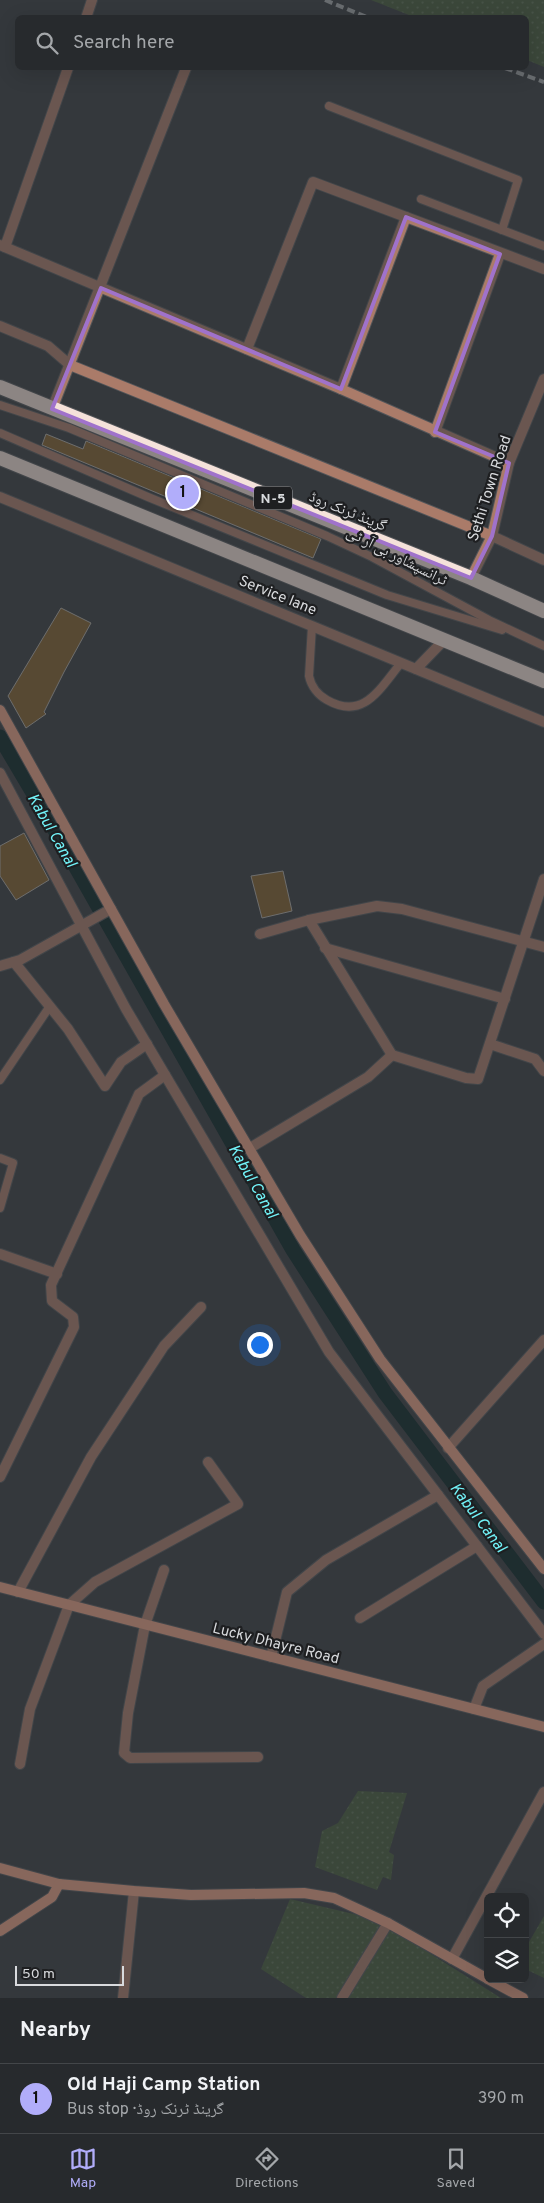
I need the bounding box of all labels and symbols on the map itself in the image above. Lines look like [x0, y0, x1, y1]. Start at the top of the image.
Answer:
street label: Sethi Town Road [464, 433, 516, 544]
pin: 1 [167, 474, 199, 512]
road number: N-5 [254, 486, 292, 509]
street label: گرینڈ ٹرنک روڈ [306, 488, 389, 537]
street label: ٹرانسپشاور بی آر ٹی [343, 524, 450, 591]
street label: Service lane [236, 572, 319, 621]
water label: Kabul Canal [22, 790, 81, 872]
water label: Kabul Canal [223, 1141, 282, 1223]
your location [247, 1332, 273, 1358]
water label: Kabul Canal [445, 1479, 511, 1558]
street label: Lucky Dhayre Road [210, 1620, 341, 1669]
scale bar [15, 1963, 124, 1986]

